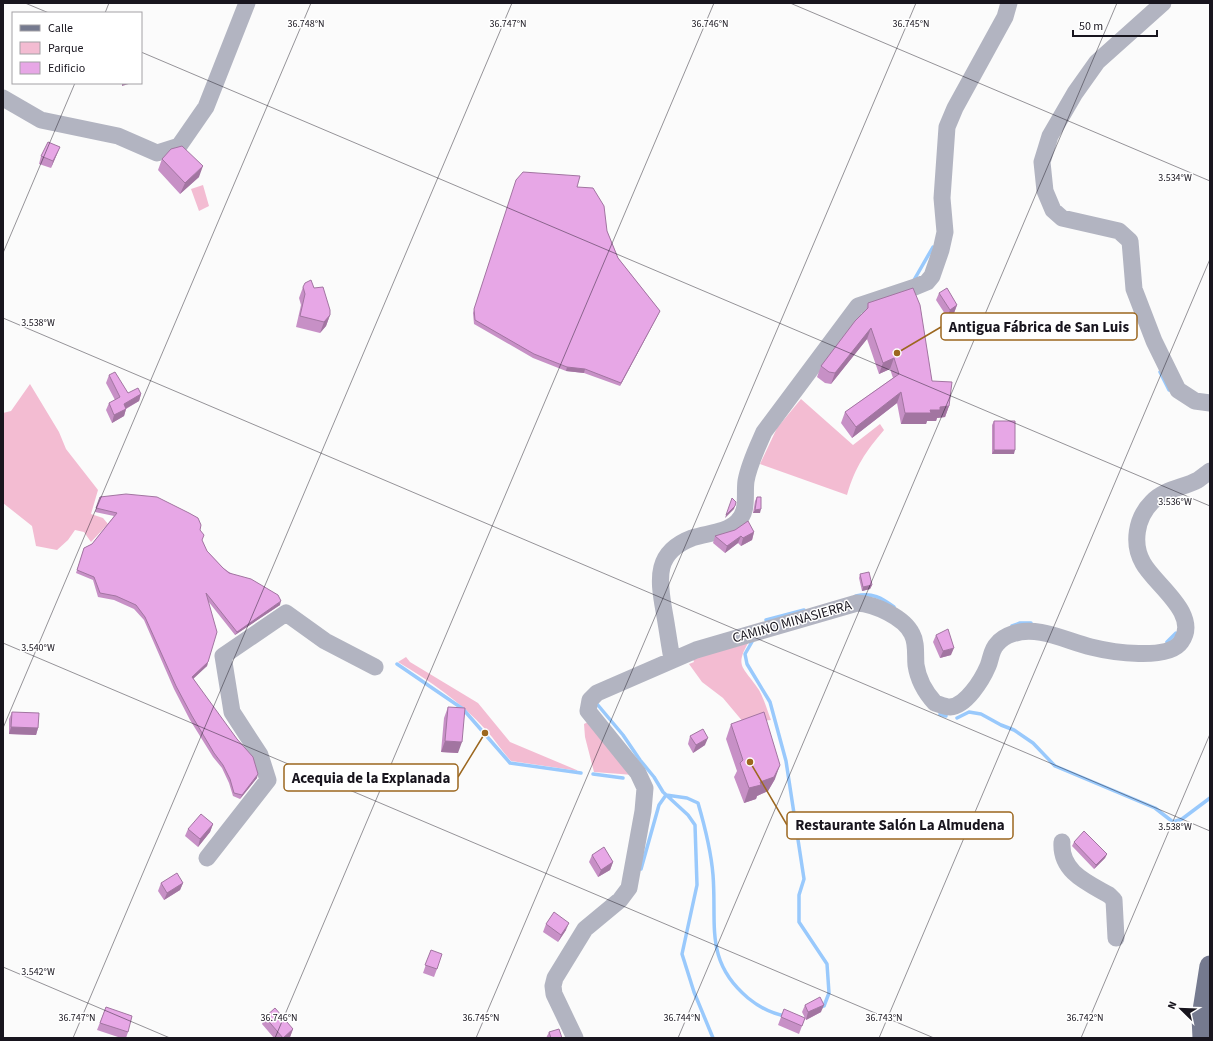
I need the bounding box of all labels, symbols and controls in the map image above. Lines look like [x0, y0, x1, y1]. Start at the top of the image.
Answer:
legend [12, 12, 142, 84]
scale bar [1073, 12, 1157, 38]
text: 36.748°N [287, 17, 325, 31]
text: 36.747°N [489, 17, 527, 31]
text: 36.746°N [691, 17, 729, 31]
text: 36.745°N [892, 17, 930, 31]
text: 50 m [1079, 18, 1103, 35]
text: Calle [48, 20, 73, 37]
text: Parque [48, 40, 84, 57]
text: Edificio [48, 60, 85, 77]
text: 3.534°W [1158, 171, 1192, 185]
callout: Antigua Fábrica de San Luis [941, 313, 1137, 340]
text: 3.538°W [21, 316, 55, 330]
text: Antigua Fábrica de San Luis [948, 317, 1129, 338]
text: 3.536°W [1158, 495, 1192, 509]
street label: CAMINO MINASIERRA [730, 595, 854, 649]
text: 3.540°W [21, 641, 55, 655]
callout: Acequia de la Explanada [284, 764, 458, 791]
text: Acequia de la Explanada [291, 768, 450, 789]
callout: Restaurante Salón La Almudena [787, 812, 1013, 839]
text: Restaurante Salón La Almudena [795, 815, 1005, 836]
text: 3.538°W [1158, 820, 1192, 834]
text: 3.542°W [21, 965, 55, 979]
north arrow [1161, 989, 1201, 1029]
text: N [1164, 999, 1181, 1012]
text: 36.747°N [58, 1011, 96, 1025]
text: 36.746°N [260, 1011, 298, 1025]
text: 36.745°N [462, 1011, 500, 1025]
text: 36.744°N [663, 1011, 701, 1025]
text: 36.743°N [865, 1011, 903, 1025]
text: 36.742°N [1066, 1011, 1104, 1025]

